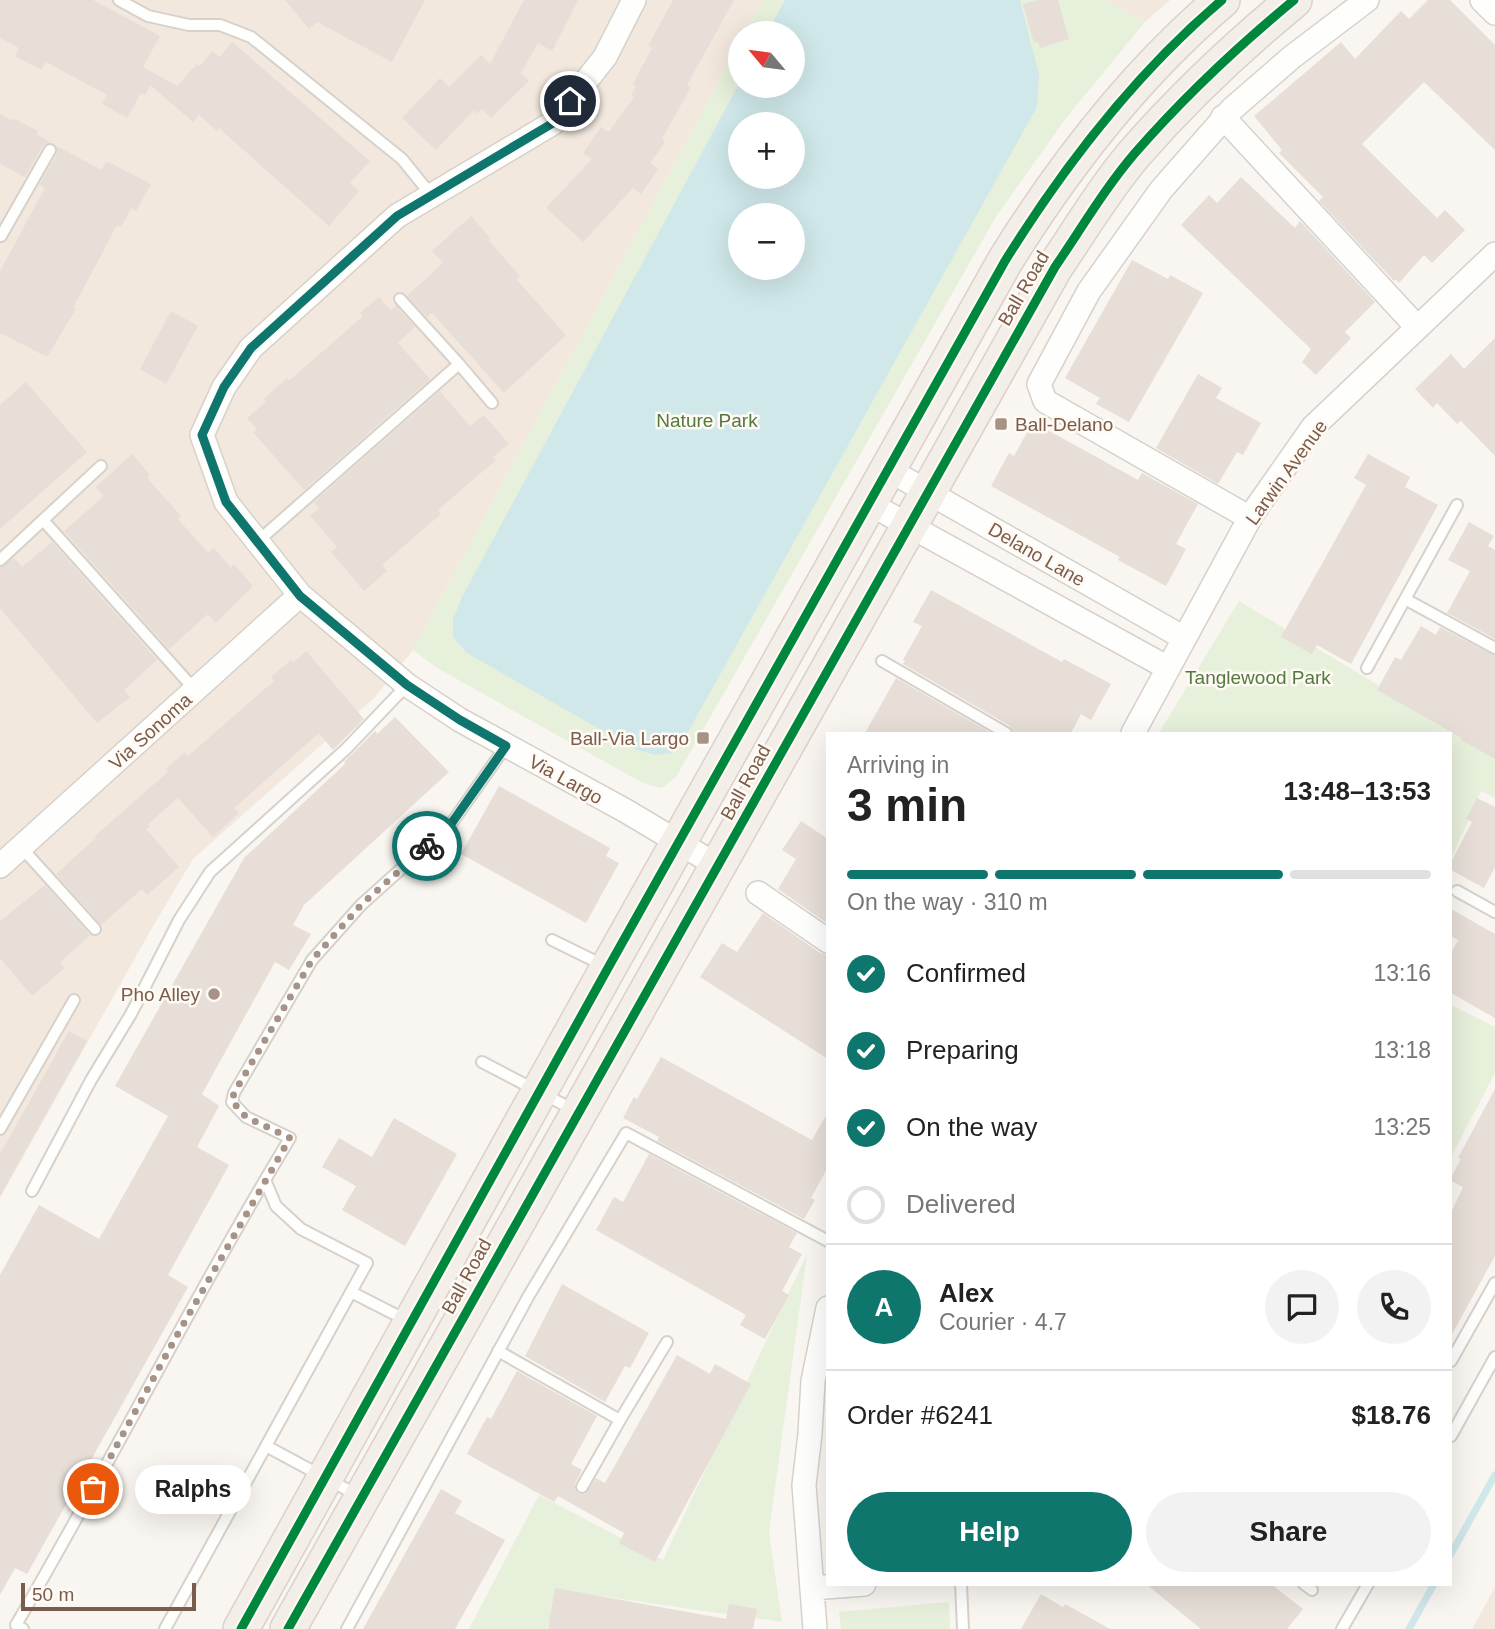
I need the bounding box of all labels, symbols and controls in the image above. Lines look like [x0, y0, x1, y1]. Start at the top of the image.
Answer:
north arrow [728, 21, 805, 98]
map controls [728, 21, 805, 280]
pin [540, 71, 600, 131]
icon: home [551, 82, 589, 120]
button: + [728, 112, 805, 189]
button: − [728, 203, 805, 280]
street label: Ball Road [994, 247, 1053, 329]
park label: Nature Park [656, 410, 758, 431]
place label: Ball-Delano [1015, 414, 1113, 435]
marker: Ball-Delano [993, 416, 1009, 432]
street label: Larwin Avenue [1241, 416, 1331, 529]
street label: Delano Lane [985, 518, 1089, 590]
park label: Tanglewood Park [1185, 667, 1331, 688]
street label: Via Sonoma [105, 689, 196, 774]
place label: Ball-Via Largo [570, 728, 689, 749]
marker: Ball-Via Largo [695, 730, 711, 746]
street label: Ball Road [716, 741, 775, 823]
street label: Via Largo [525, 751, 606, 808]
text: Arriving in [847, 752, 949, 778]
text: 13:48–13:53 [1284, 776, 1431, 806]
text: 3 min [847, 779, 967, 831]
courier [392, 811, 462, 881]
icon: bike [408, 827, 446, 865]
text: On the way · 310 m [847, 889, 1048, 915]
icon: check [847, 955, 885, 993]
text: Confirmed [906, 958, 1026, 988]
text: 13:16 [1373, 960, 1431, 986]
place label: Pho Alley [121, 984, 200, 1005]
marker: Pho Alley [206, 986, 222, 1002]
icon: check [847, 1032, 885, 1070]
text: Preparing [906, 1035, 1019, 1065]
text: 13:18 [1373, 1037, 1431, 1063]
icon: check [847, 1109, 885, 1147]
text: On the way [906, 1112, 1038, 1142]
text: 13:25 [1373, 1114, 1431, 1140]
text: Delivered [906, 1189, 1016, 1219]
street label: Ball Road [437, 1235, 496, 1317]
button: chat [1265, 1270, 1339, 1344]
button: phone [1357, 1270, 1431, 1344]
text: Alex [939, 1278, 994, 1308]
text: A [875, 1292, 893, 1322]
text: Courier · 4.7 [939, 1309, 1067, 1335]
text: Order #6241 [847, 1400, 993, 1430]
text: $18.76 [1351, 1400, 1431, 1430]
pin [63, 1459, 123, 1519]
callout: Ralphs [135, 1464, 250, 1514]
icon: bag [74, 1470, 112, 1508]
text: Ralphs [155, 1476, 231, 1502]
button: Help [847, 1492, 1132, 1572]
button: Share [1146, 1492, 1431, 1572]
scale bar [21, 1580, 196, 1612]
text: 50 m [32, 1584, 74, 1605]

